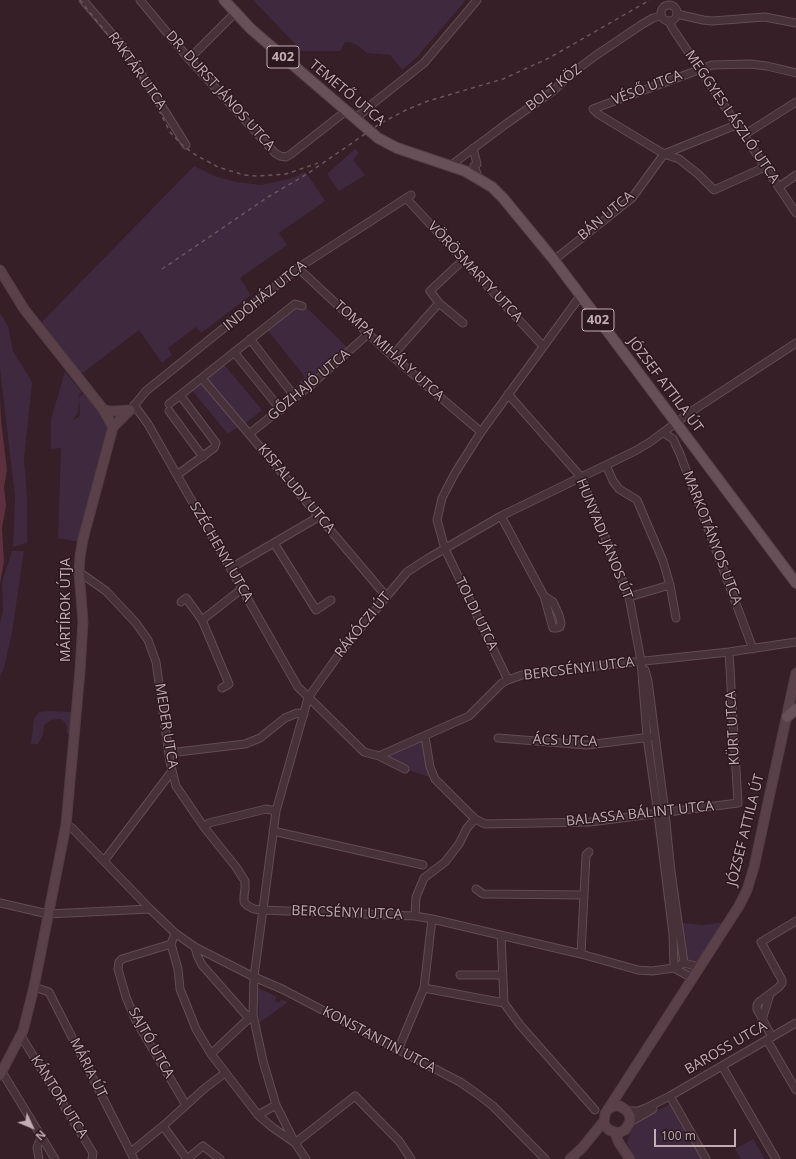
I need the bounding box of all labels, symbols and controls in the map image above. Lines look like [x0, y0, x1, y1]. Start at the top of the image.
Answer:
street label: DR. DURST JÁNOS UTCA [162, 28, 278, 154]
street label: RAKTÁR UTCA [104, 29, 170, 113]
road number: 402 [267, 46, 299, 68]
street label: MEGGYES LÁSZLÓ UTCA [681, 47, 783, 187]
street label: TEMETŐ UTCA [306, 56, 388, 130]
street label: BOLT KÖZ [523, 61, 585, 115]
street label: VÉSŐ UTCA [609, 67, 685, 109]
street label: BÁN UTCA [575, 188, 637, 244]
street label: VÖRÖSMARTY UTCA [424, 218, 526, 326]
street label: INDÓHÁZ UTCA [220, 257, 310, 335]
street label: TOMPA MIHÁLY UTCA [331, 297, 447, 405]
road number: 402 [582, 309, 614, 331]
street label: JÓZSEF ATTILA ÚT [624, 334, 706, 436]
street label: GŐZHAJÓ UTCA [264, 346, 354, 424]
street label: KISFALUDY UTCA [254, 441, 338, 537]
street label: MARKOTÁNYOS UTCA [679, 469, 745, 607]
street label: HUNYADI JÁNOS ÚT [572, 476, 636, 602]
street label: SZÉCHENYI UTCA [186, 499, 256, 605]
street label: MÁRTÍROK ÚTJA [58, 558, 74, 662]
street label: TOLDI UTCA [451, 575, 501, 653]
street label: RÁKÓCZI ÚT [332, 589, 394, 661]
street label: BERCSÉNYI UTCA [523, 654, 635, 684]
street label: MEDER UTCA [151, 682, 181, 770]
street label: KÜRT UTCA [723, 690, 743, 766]
street label: ÁCS UTCA [532, 731, 598, 751]
street label: JÓZSEF ATTILA ÚT [724, 772, 768, 888]
street label: BALASSA BÁLINT UTCA [565, 798, 715, 830]
street label: BERCSÉNYI UTCA [291, 903, 403, 923]
street label: KONSTANTIN UTCA [319, 1003, 439, 1077]
street label: SAJTÓ UTCA [125, 1005, 177, 1081]
street label: BAROSS UTCA [682, 1018, 770, 1078]
street label: MÁRIA ÚT [66, 1035, 110, 1101]
street label: KÁNTOR UTCA [27, 1053, 91, 1141]
north arrow [12, 1107, 52, 1147]
scale bar [656, 1121, 738, 1147]
text: 100 m [661, 1127, 696, 1144]

